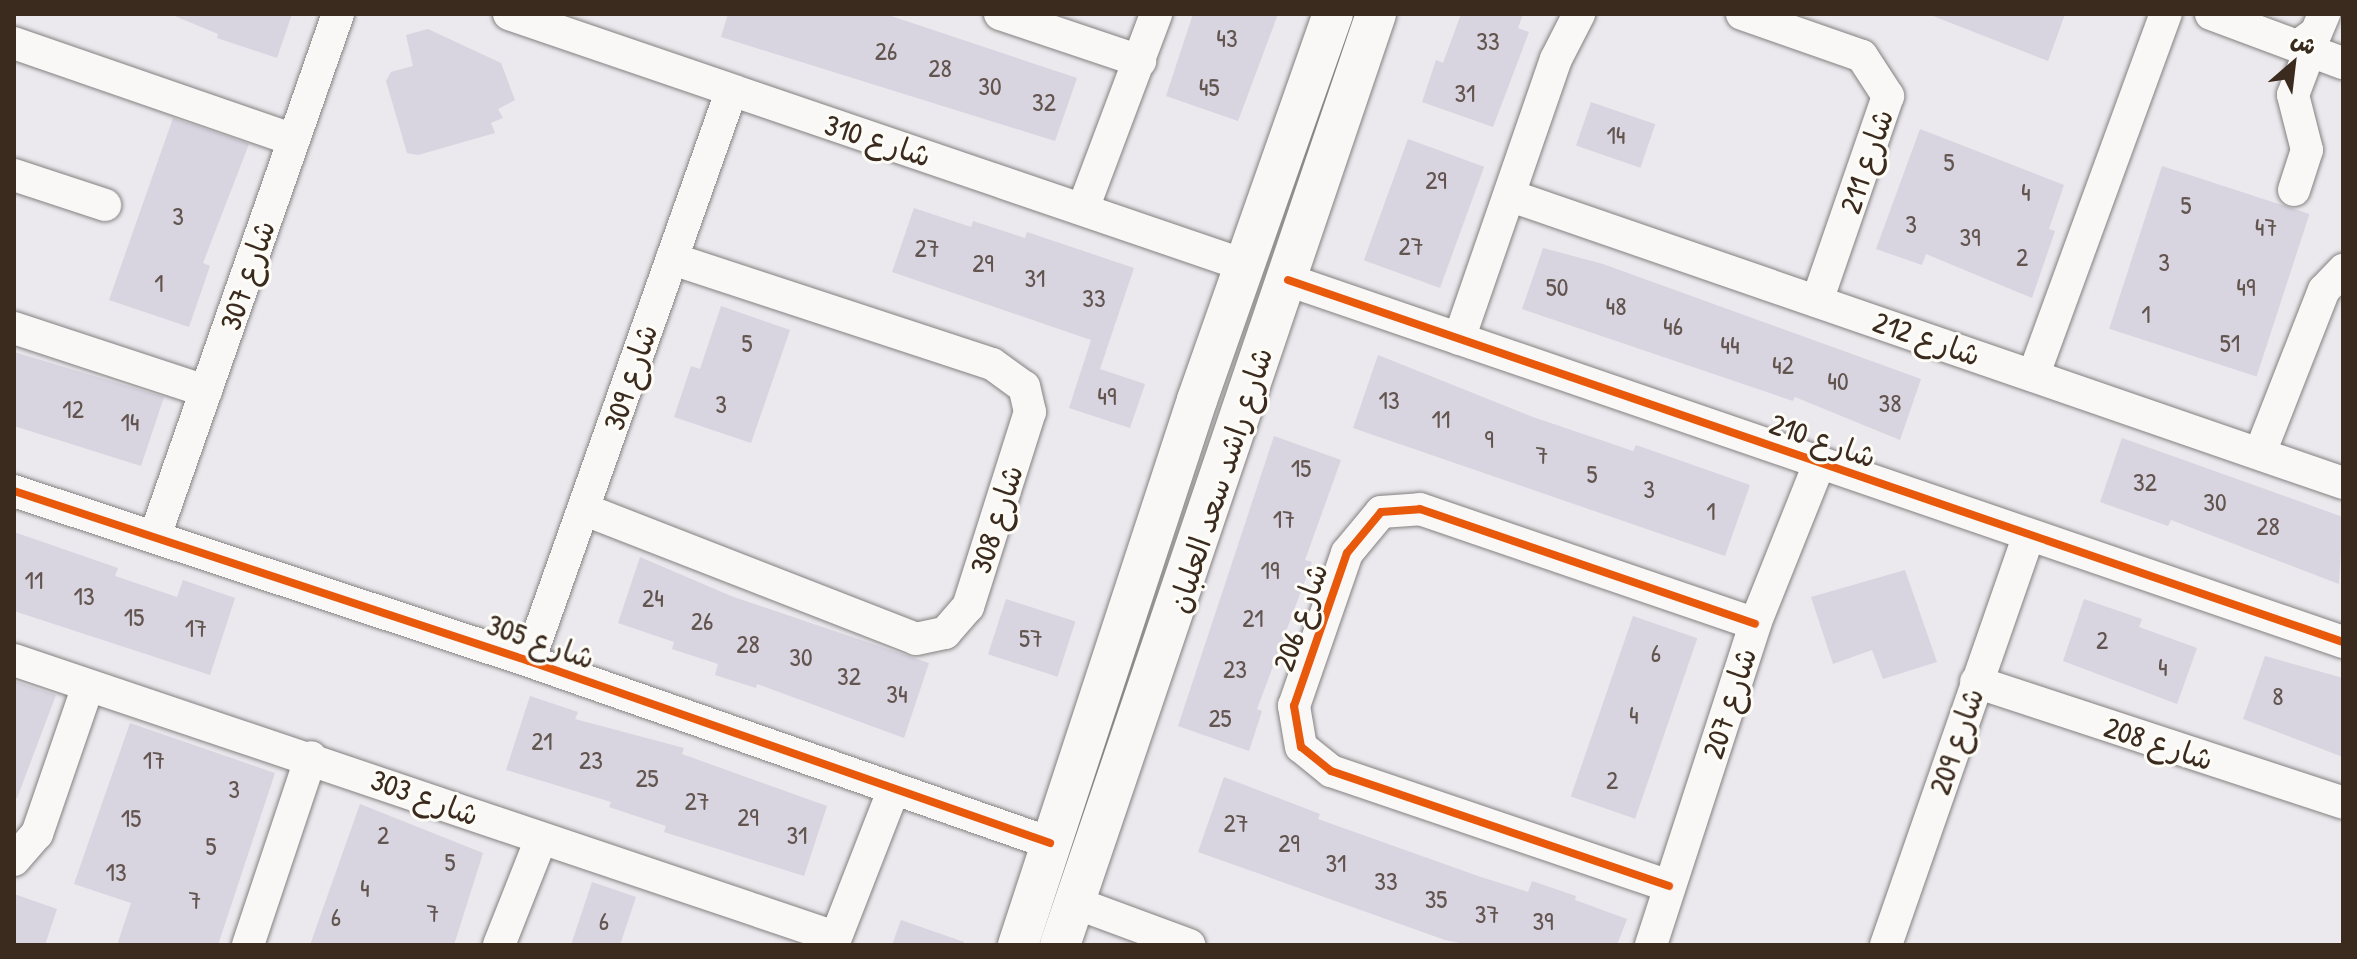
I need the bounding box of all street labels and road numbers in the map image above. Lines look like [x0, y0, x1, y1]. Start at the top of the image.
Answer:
street label: شارع 211 [1831, 104, 1901, 218]
street label: شارع 310 [820, 106, 936, 174]
street label: شارع 307 [211, 215, 283, 335]
street label: شارع 212 [1869, 303, 1985, 373]
street label: شارع 309 [595, 319, 665, 435]
street label: شارع راشد سعد العلبان [1160, 343, 1280, 617]
street label: شارع 210 [1765, 405, 1881, 475]
street label: شارع 308 [962, 460, 1030, 578]
street label: شارع 206 [1265, 559, 1335, 675]
street label: شارع 305 [482, 606, 600, 676]
street label: شارع 207 [1694, 643, 1764, 763]
street label: شارع 209 [1921, 683, 1991, 799]
street label: شارع 208 [2100, 709, 2218, 777]
street label: شارع 303 [366, 761, 484, 833]

